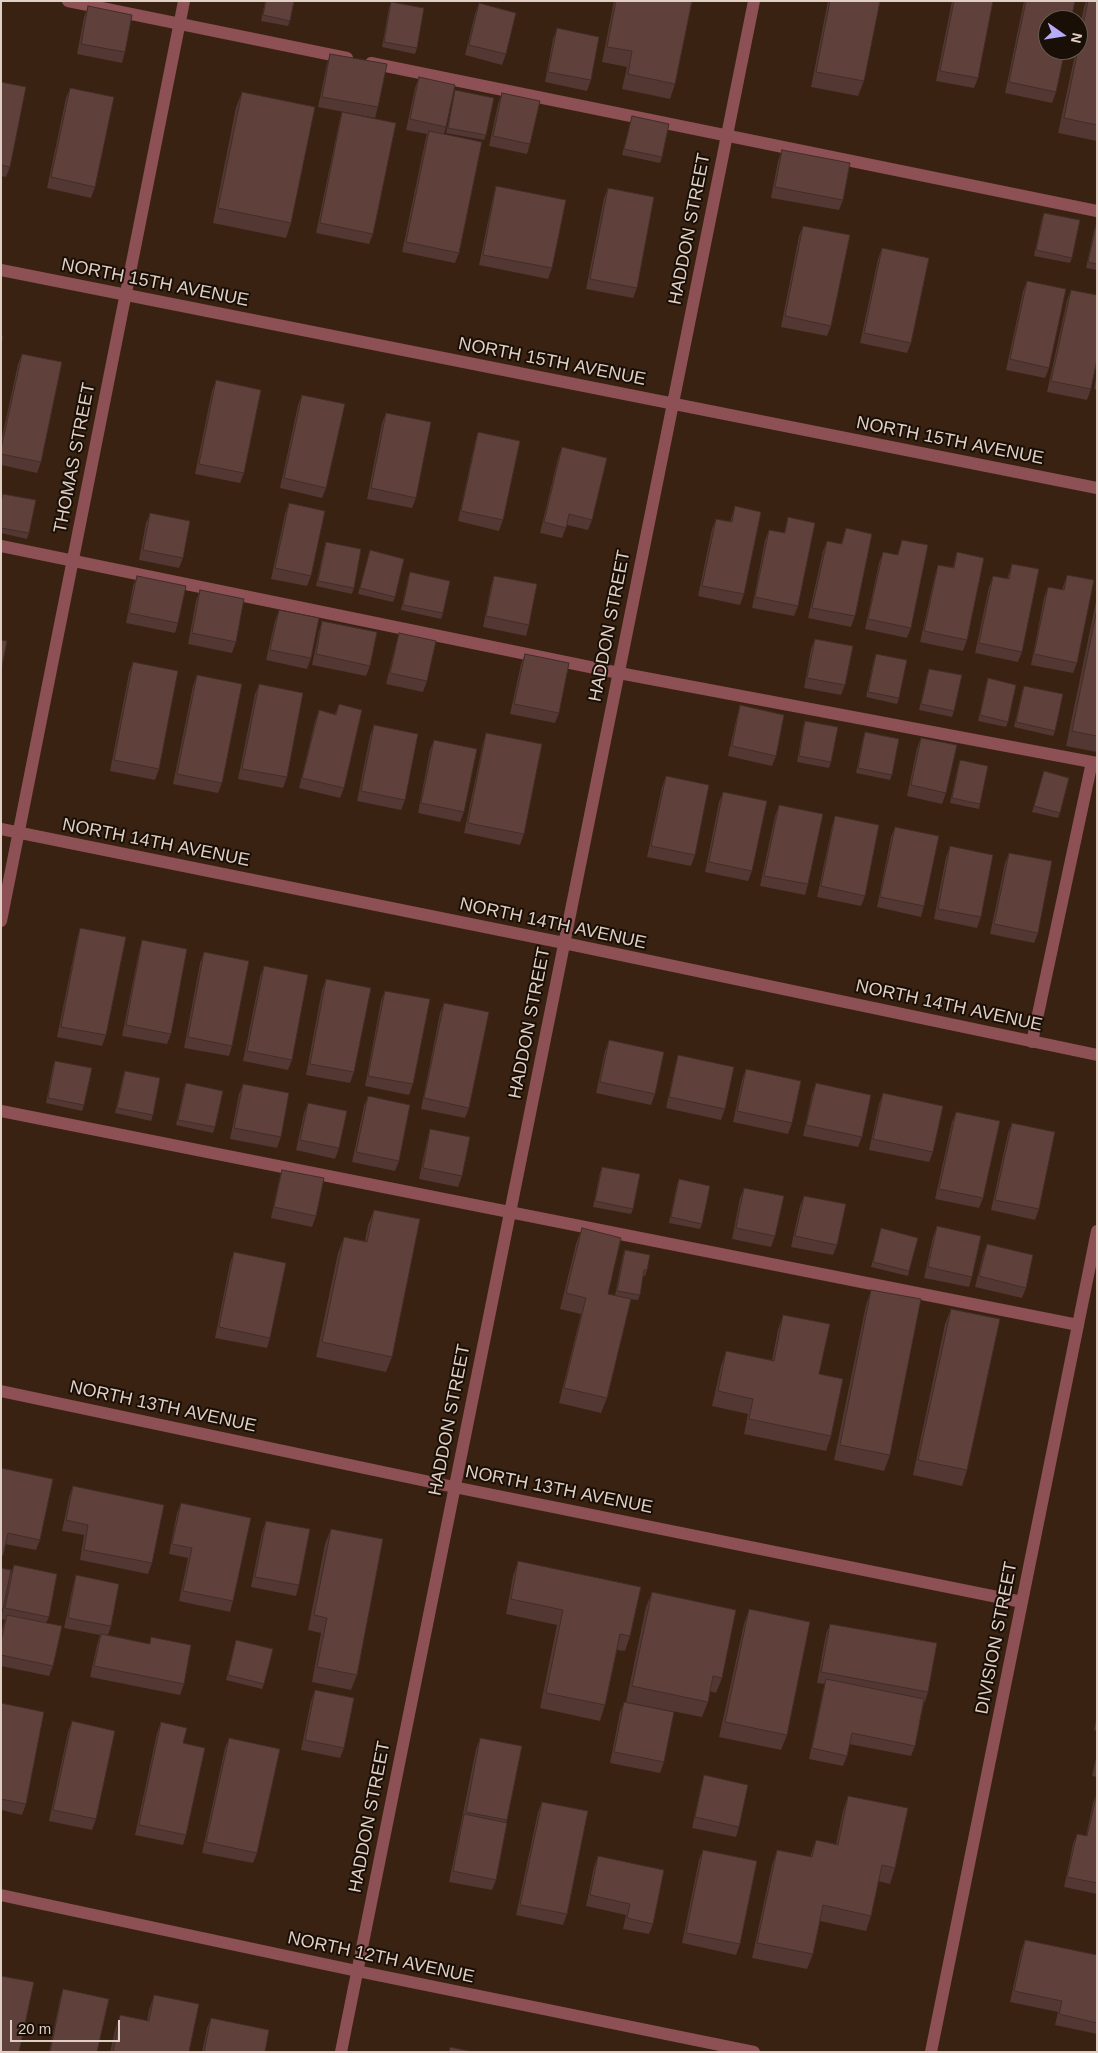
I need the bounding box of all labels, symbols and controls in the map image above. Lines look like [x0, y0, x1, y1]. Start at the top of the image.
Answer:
north arrow [1038, 10, 1088, 60]
text: N [1068, 31, 1086, 45]
street label: HADDON STREET [665, 151, 715, 307]
street label: NORTH 15TH AVENUE [60, 254, 250, 312]
street label: NORTH 15TH AVENUE [457, 333, 647, 391]
street label: THOMAS STREET [50, 381, 100, 535]
street label: NORTH 15TH AVENUE [855, 412, 1045, 470]
street label: HADDON STREET [585, 548, 635, 704]
street label: NORTH 14TH AVENUE [61, 814, 251, 872]
street label: NORTH 14TH AVENUE [458, 894, 648, 954]
street label: HADDON STREET [505, 945, 555, 1101]
street label: NORTH 14TH AVENUE [854, 976, 1044, 1036]
street label: HADDON STREET [425, 1342, 475, 1498]
street label: NORTH 13TH AVENUE [68, 1377, 258, 1437]
street label: NORTH 13TH AVENUE [464, 1461, 654, 1519]
street label: DIVISION STREET [972, 1560, 1022, 1716]
street label: HADDON STREET [345, 1739, 395, 1895]
street label: NORTH 12TH AVENUE [286, 1928, 476, 1988]
scale bar [12, 2010, 122, 2042]
text: 20 m [18, 2020, 51, 2037]

